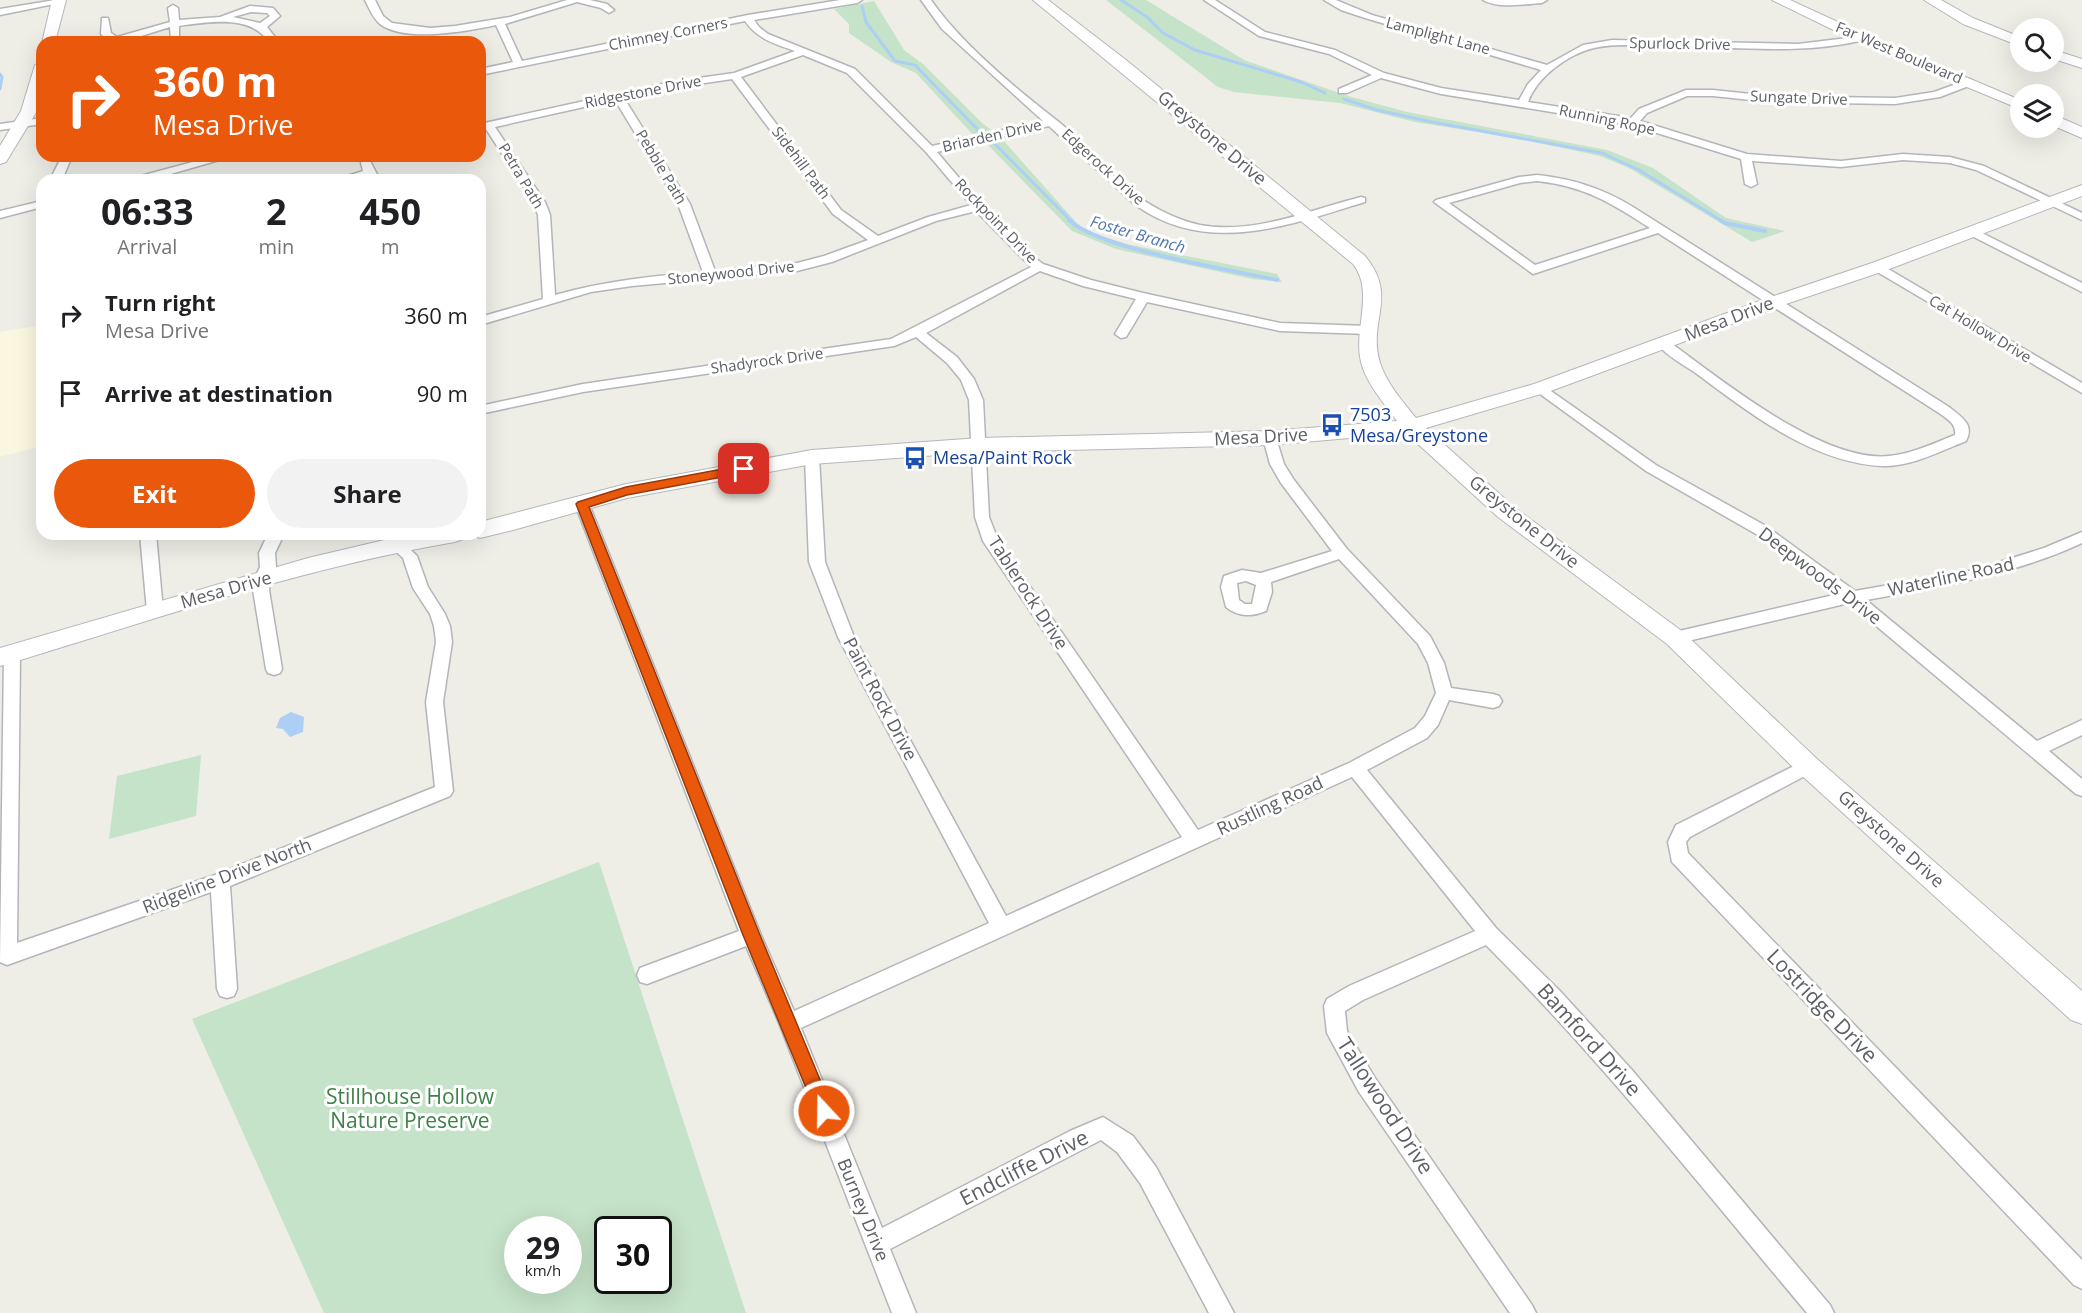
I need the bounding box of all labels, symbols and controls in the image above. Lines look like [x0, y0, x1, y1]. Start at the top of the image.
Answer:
street label: Chimney Corners [607, 12, 729, 54]
street label: Lamplight Lane [1384, 12, 1493, 59]
street label: Far West Boulevard [1833, 16, 1966, 88]
map controls [2010, 18, 2064, 138]
button: search [2010, 18, 2064, 72]
street label: Spurlock Drive [1629, 32, 1731, 54]
text: 360 m [153, 52, 277, 109]
icon: right [54, 60, 132, 138]
street label: Ridgestone Drive [583, 70, 703, 112]
button: layers [2010, 84, 2064, 138]
street label: Greystone Drive [1153, 85, 1272, 190]
street label: Sungate Drive [1750, 85, 1848, 109]
street label: Running Rope [1557, 99, 1657, 139]
text: Mesa Drive [153, 106, 293, 143]
street label: Briarden Drive [940, 114, 1043, 156]
street label: Sidehill Path [768, 122, 836, 203]
street label: Edgerock Drive [1058, 124, 1149, 209]
street label: Pebble Path [632, 125, 692, 208]
street label: Petra Path [494, 139, 549, 212]
street label: Rockpoint Drive [951, 174, 1042, 267]
text: 06:33 [101, 187, 194, 236]
text: 2 [266, 187, 287, 236]
text: 450 [359, 187, 421, 236]
water label: Foster Branch [1088, 210, 1188, 258]
text: Arrival [117, 233, 177, 260]
text: min [258, 233, 294, 260]
text: m [381, 233, 399, 260]
street label: Stoneywood Drive [667, 255, 795, 289]
text: Turn right [105, 287, 216, 317]
street label: Mesa Drive [1681, 290, 1777, 346]
street label: Cat Hollow Drive [1926, 290, 2035, 367]
icon: right [54, 299, 87, 332]
text: 360 m [404, 300, 468, 330]
text: Mesa Drive [105, 317, 209, 344]
street label: Shadyrock Drive [709, 342, 824, 378]
icon: arrive [54, 377, 87, 410]
text: Arrive at destination [105, 378, 333, 408]
text: 90 m [417, 378, 468, 408]
place label: 7503 Mesa/Greystone [1350, 402, 1488, 447]
bus stop icon: 7503 Mesa/Greystone [1319, 412, 1345, 438]
street label: Mesa Drive [1214, 422, 1308, 450]
pin [718, 443, 769, 494]
bus stop icon: Mesa/Paint Rock [902, 445, 928, 471]
place label: Mesa/Paint Rock [933, 445, 1073, 469]
icon: arrive [727, 452, 760, 485]
button: Exit [54, 459, 255, 528]
button: Share [267, 459, 468, 528]
street label: Greystone Drive [1465, 469, 1585, 573]
street label: Deepwoods Drive [1754, 521, 1887, 629]
street label: Tablerock Drive [983, 531, 1074, 654]
street label: Waterline Road [1886, 551, 2016, 601]
street label: Mesa Drive [177, 565, 274, 613]
street label: Paint Rock Drive [838, 633, 923, 764]
street label: Rustling Road [1213, 770, 1327, 840]
street label: Greystone Drive [1833, 784, 1950, 892]
street label: Ridgeline Drive North [139, 832, 315, 918]
street label: Lostridge Drive [1761, 942, 1884, 1068]
street label: Bamford Drive [1532, 977, 1648, 1102]
street label: Tallowood Drive [1331, 1032, 1441, 1179]
position arrow [792, 1079, 856, 1143]
park label: Stillhouse Hollow Nature Preserve [326, 1082, 495, 1134]
street label: Endcliffe Drive [954, 1123, 1093, 1212]
street label: Burney Drive [832, 1155, 895, 1265]
speed limit sign: 30 [594, 1216, 672, 1294]
text: 29 [526, 1227, 560, 1268]
text: km/h [525, 1260, 561, 1280]

